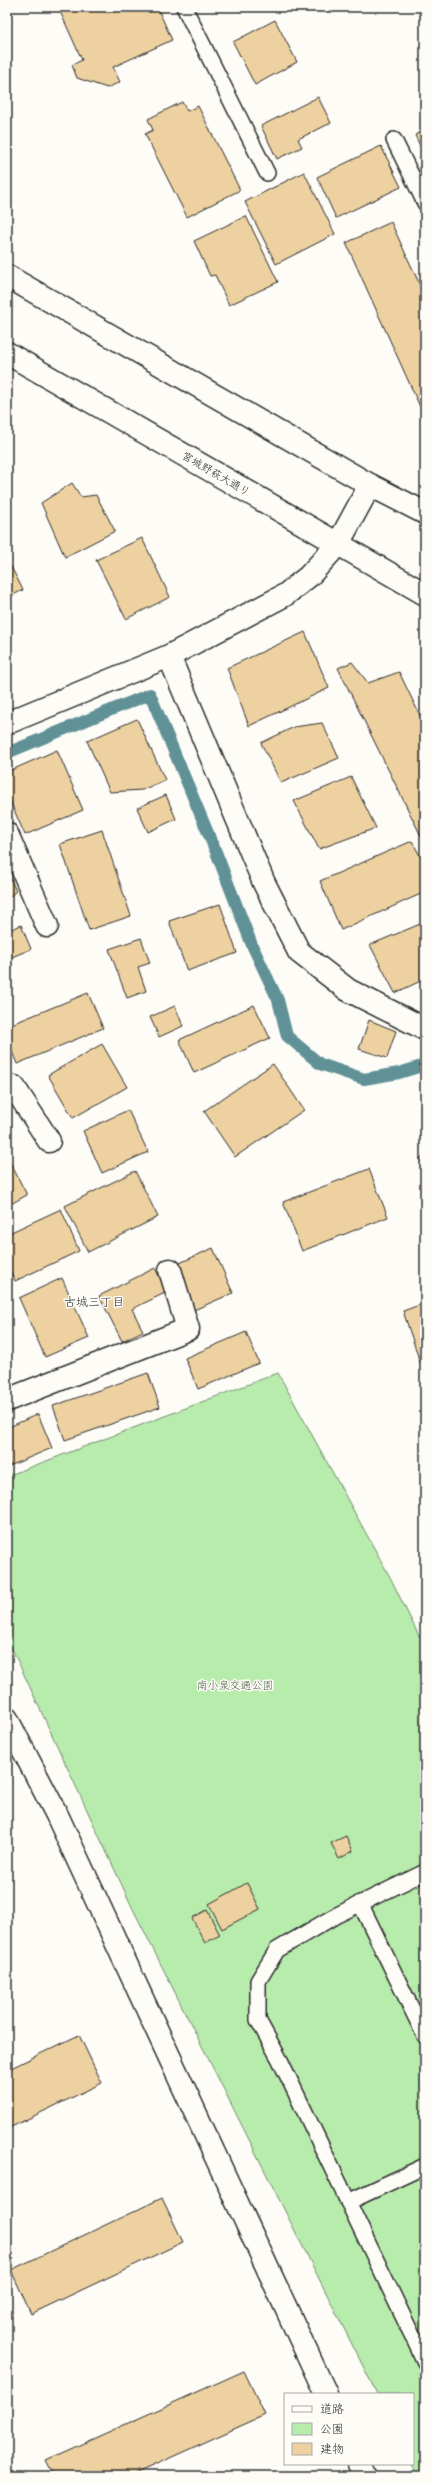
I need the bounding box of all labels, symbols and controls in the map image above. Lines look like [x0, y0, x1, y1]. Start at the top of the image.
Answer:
street label: 宮城野萩大通り [178, 447, 254, 501]
district label: 古城三丁目 [64, 1291, 124, 1313]
park label: 南小泉交通公園 [197, 1676, 274, 1695]
legend [284, 2393, 414, 2465]
text: 道路 [320, 2398, 344, 2420]
text: 公園 [320, 2418, 344, 2440]
text: 建物 [320, 2438, 344, 2460]

